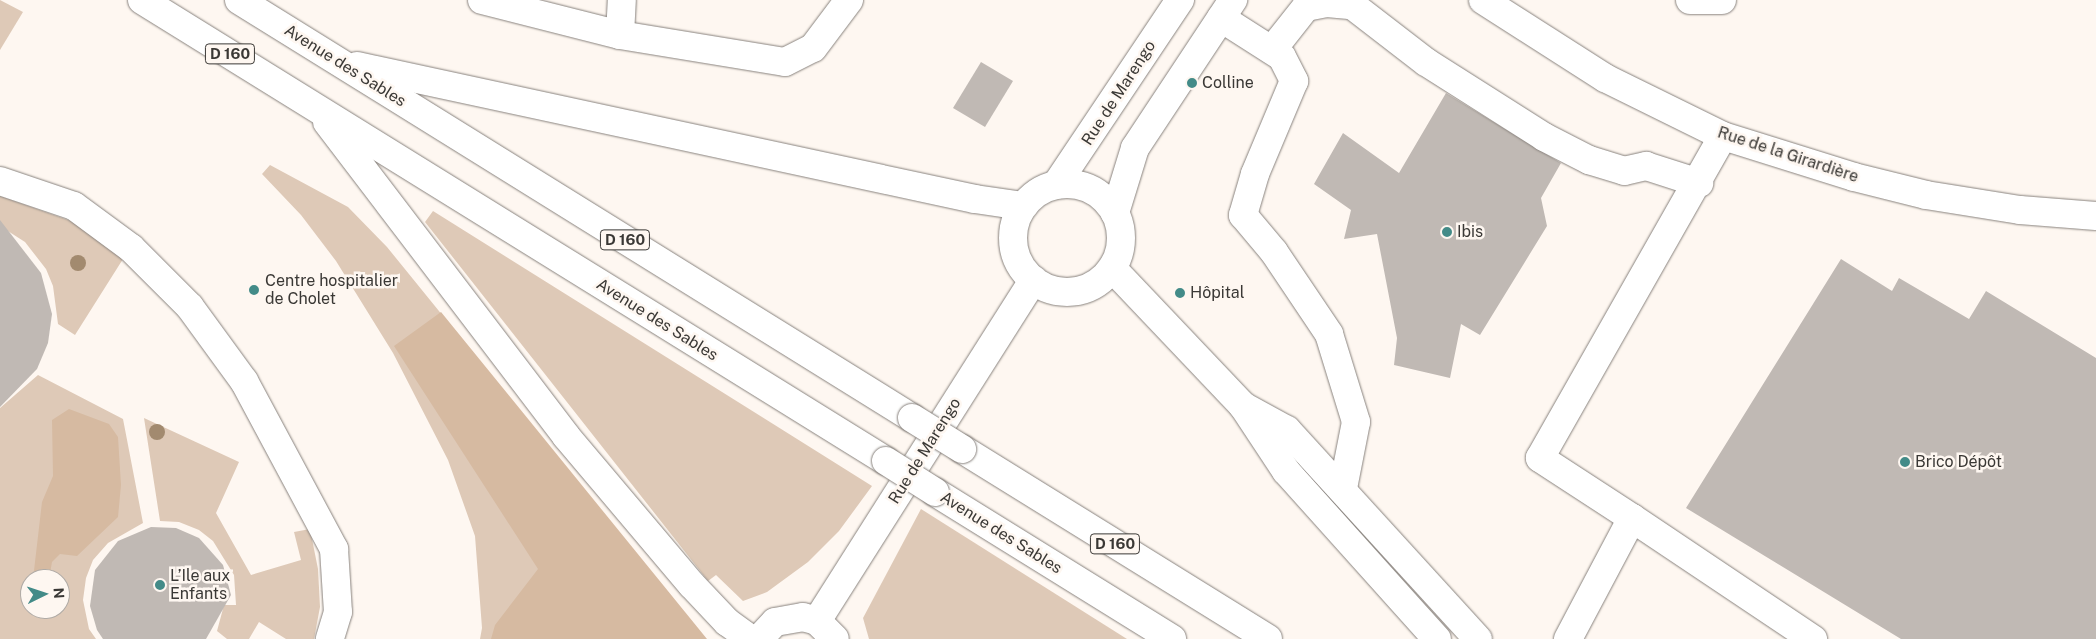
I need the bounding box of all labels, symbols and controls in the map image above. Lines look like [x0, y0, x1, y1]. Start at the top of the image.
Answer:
street label: Avenue des Sables [281, 21, 409, 111]
street label: Rue de Marengo [1078, 37, 1160, 149]
road number: D 160 [204, 42, 256, 66]
place label: Colline [1202, 73, 1254, 93]
marker: Colline [1186, 77, 1198, 89]
street label: Rue de la Girardière [1715, 123, 1861, 187]
place label: Ibis [1457, 222, 1483, 242]
marker: Ibis [1441, 226, 1453, 238]
road number: D 160 [599, 228, 651, 252]
place label: Centre hospitalier de Cholet [265, 271, 398, 309]
street label: Avenue des Sables [593, 275, 721, 365]
marker: Centre hospitalier de Cholet [247, 283, 261, 297]
place label: Hôpital [1190, 283, 1245, 303]
marker: Hôpital [1174, 287, 1186, 299]
street label: Rue de Marengo [885, 394, 965, 508]
place label: Brico Dépôt [1915, 452, 2002, 472]
marker: Brico Dépôt [1899, 456, 1911, 468]
street label: Avenue des Sables [937, 488, 1065, 578]
road number: D 160 [1089, 532, 1141, 556]
place label: L’Ile aux Enfants [170, 566, 231, 604]
north arrow [20, 569, 70, 619]
marker: L’Ile aux Enfants [154, 579, 166, 591]
text: N [51, 587, 67, 599]

